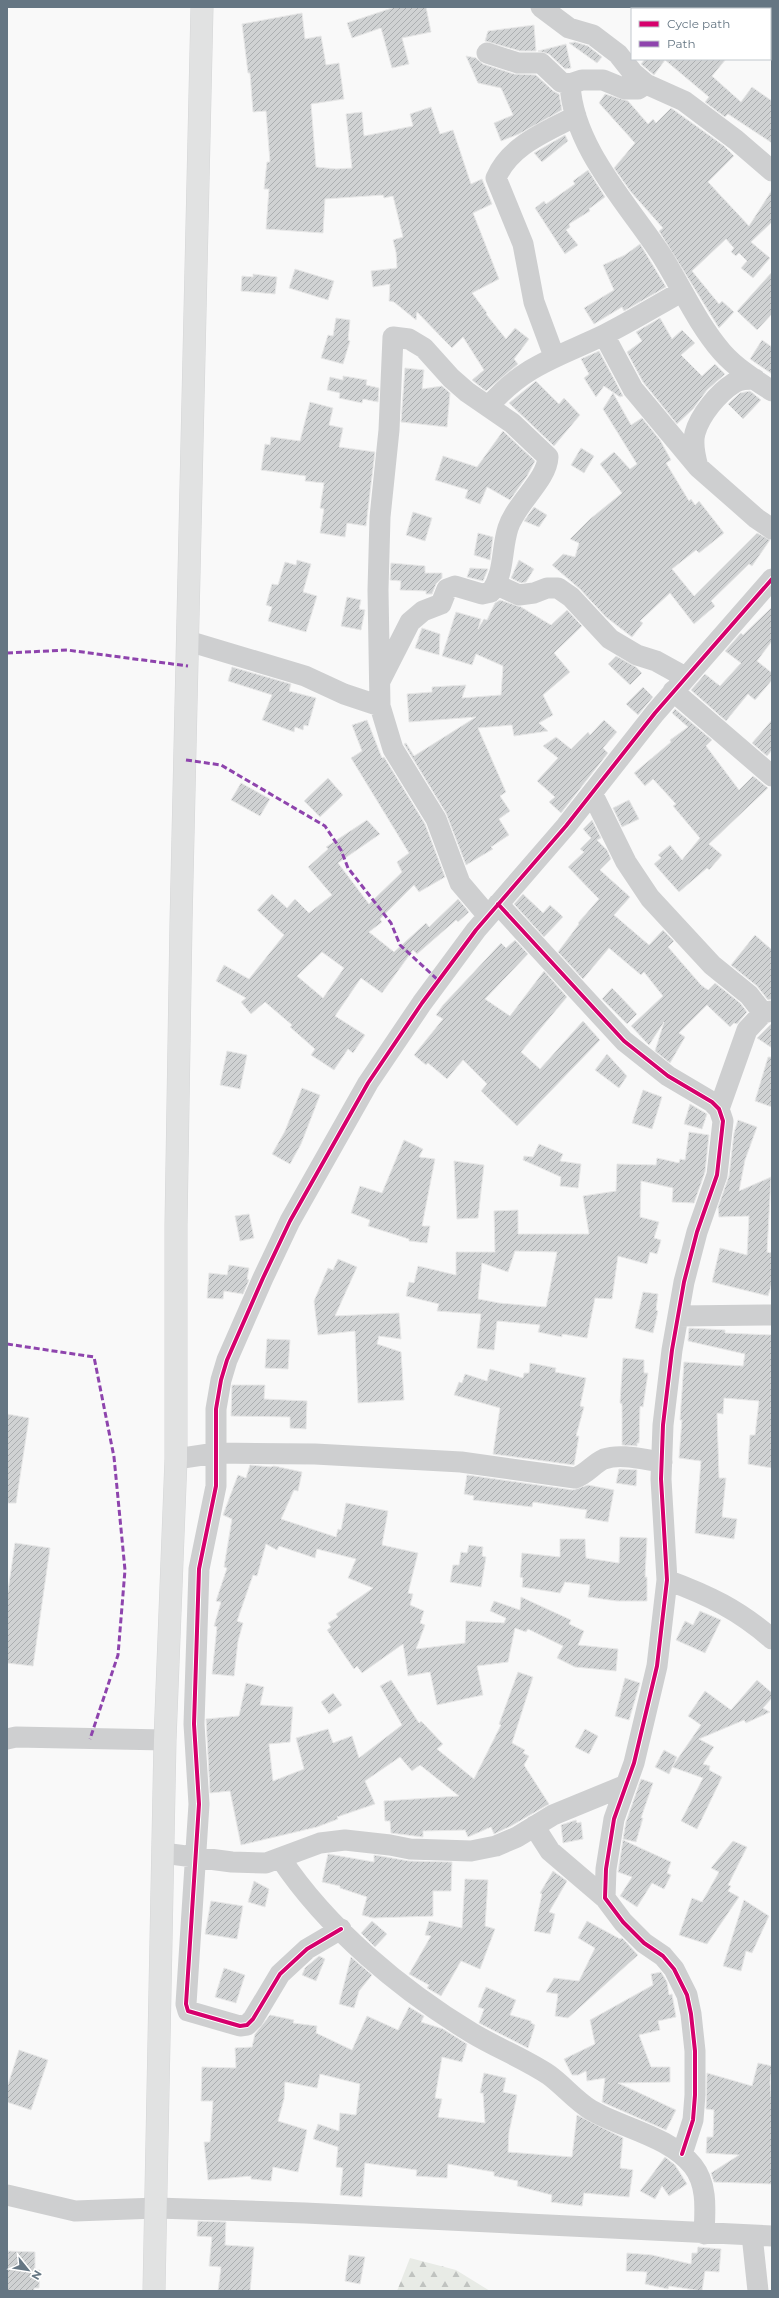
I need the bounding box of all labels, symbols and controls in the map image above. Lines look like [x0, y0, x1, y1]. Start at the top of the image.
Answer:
legend [631, 8, 771, 60]
text: Cycle path [667, 16, 730, 31]
text: Path [667, 36, 696, 51]
north arrow [8, 2250, 48, 2290]
text: N [28, 2268, 45, 2282]

